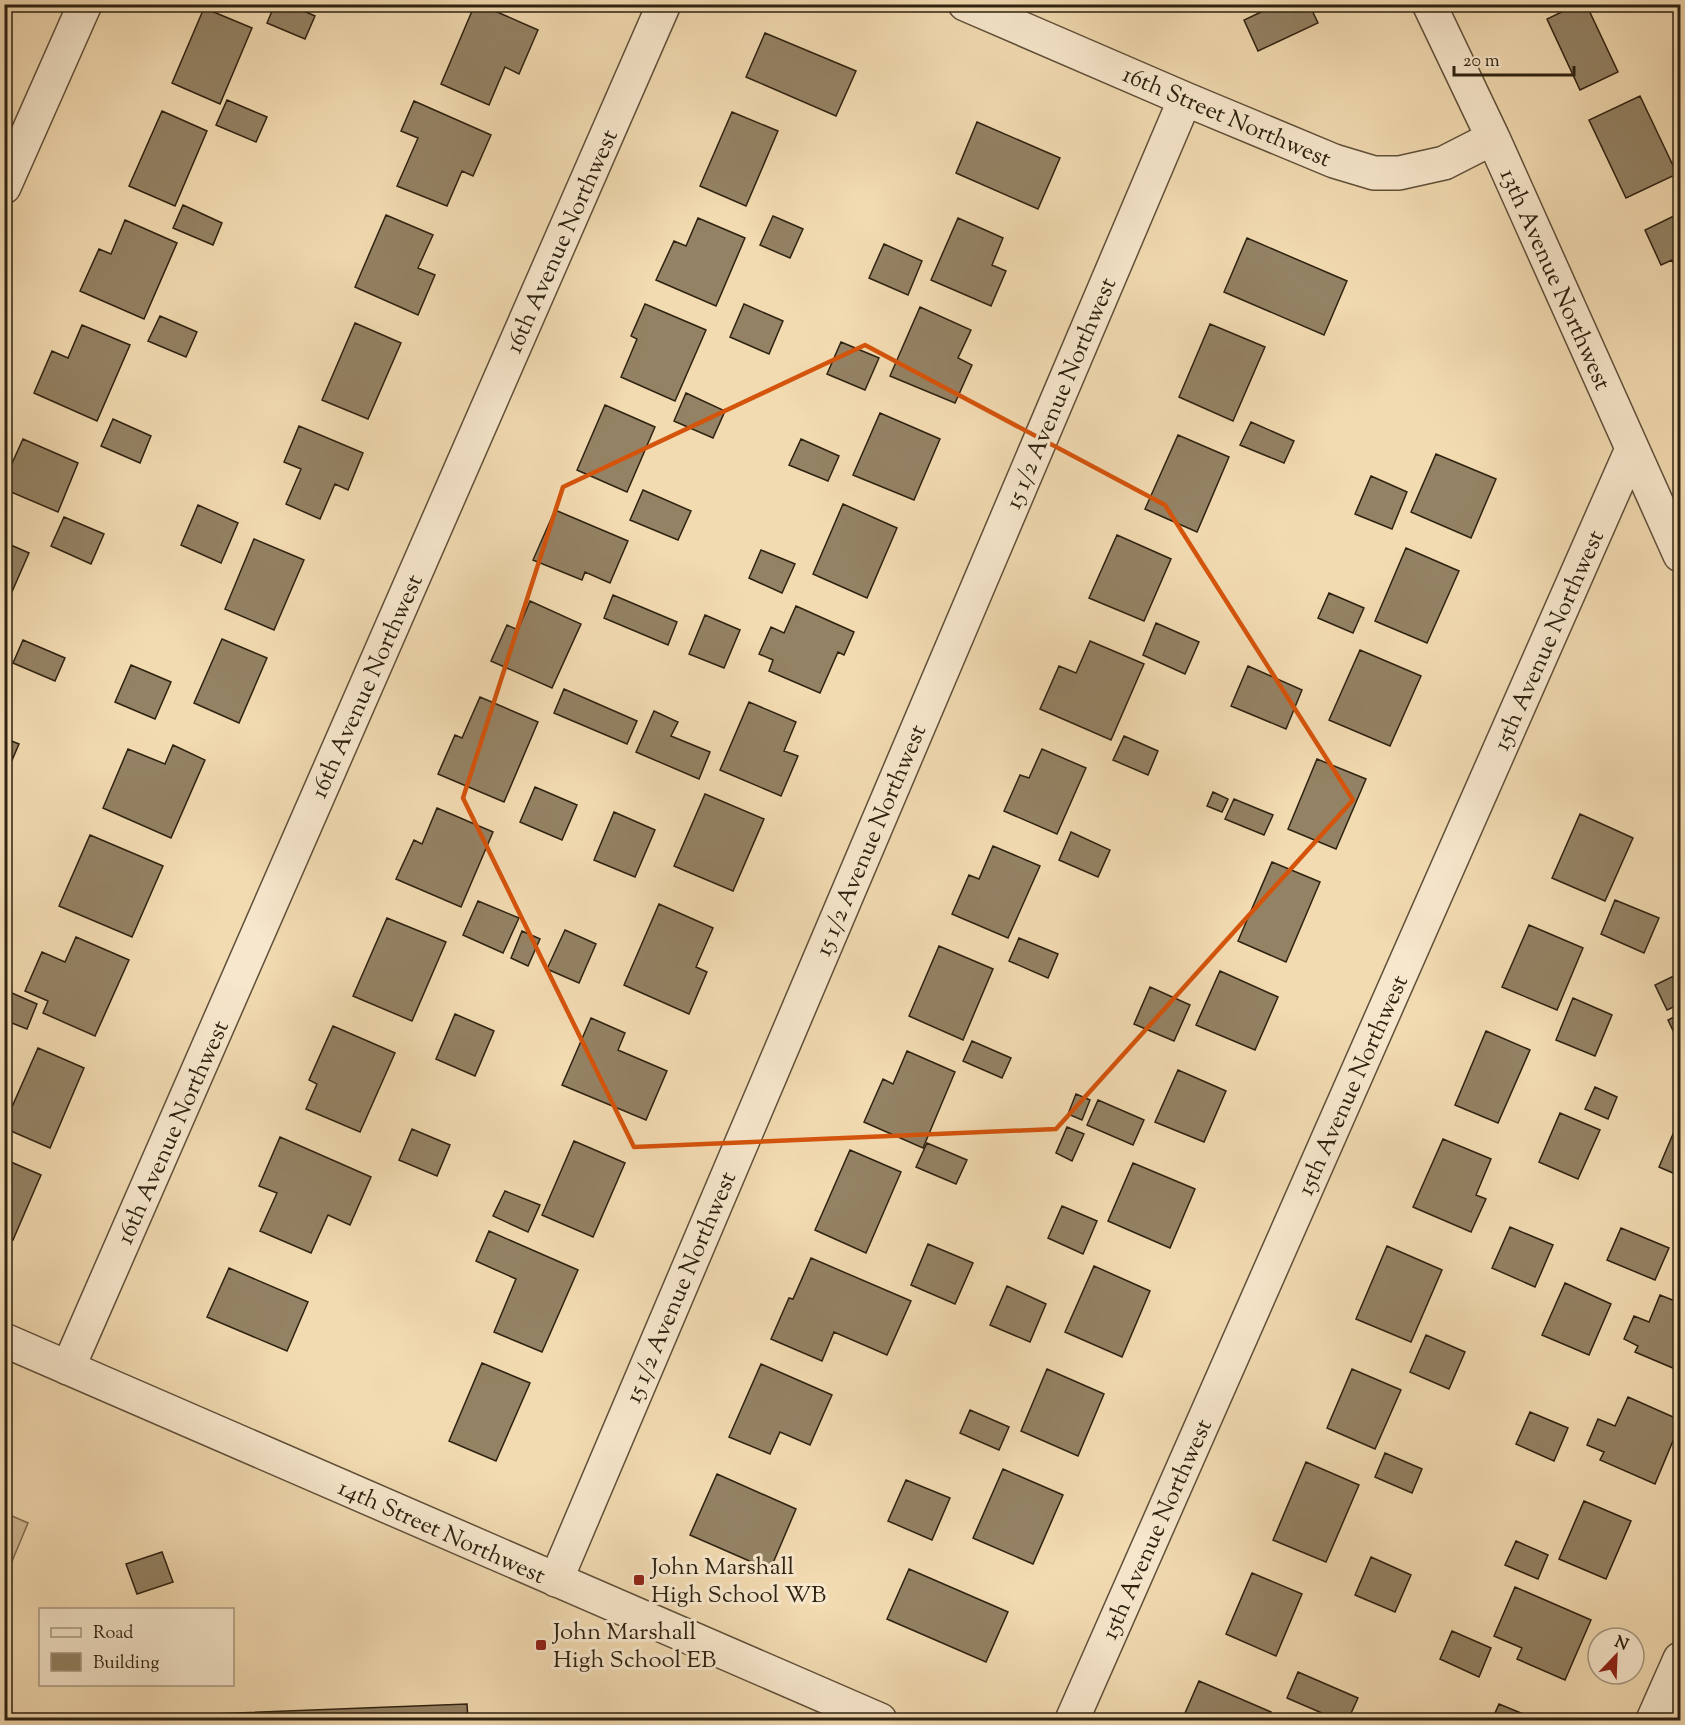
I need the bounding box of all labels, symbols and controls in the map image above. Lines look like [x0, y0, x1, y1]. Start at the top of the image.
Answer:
scale bar [1454, 39, 1574, 77]
text: 20 m [1463, 49, 1500, 75]
street label: 16th Street Northwest [1117, 59, 1336, 177]
street label: 16th Avenue Northwest [498, 124, 628, 359]
street label: 13th Avenue Northwest [1490, 164, 1618, 396]
street label: 15 1/2 Avenue Northwest [998, 273, 1126, 515]
street label: 15th Avenue Northwest [1486, 525, 1614, 757]
street label: 16th Avenue Northwest [303, 569, 433, 804]
street label: 15 1/2 Avenue Northwest [808, 720, 936, 962]
street label: 15th Avenue Northwest [1290, 970, 1418, 1202]
street label: 16th Avenue Northwest [109, 1015, 239, 1250]
street label: 15 1/2 Avenue Northwest [618, 1167, 746, 1409]
street label: 15th Avenue Northwest [1094, 1414, 1222, 1646]
street label: 14th Street Northwest [332, 1472, 550, 1594]
place label: John Marshall High School WB [649, 1551, 826, 1613]
marker: John Marshall High School WB [632, 1573, 646, 1587]
legend [39, 1608, 234, 1686]
place label: John Marshall High School EB [551, 1616, 716, 1678]
text: Road [93, 1621, 133, 1647]
north arrow [1586, 1626, 1646, 1686]
text: N [1611, 1631, 1631, 1658]
marker: John Marshall High School EB [534, 1638, 548, 1652]
text: Building [93, 1651, 159, 1677]

